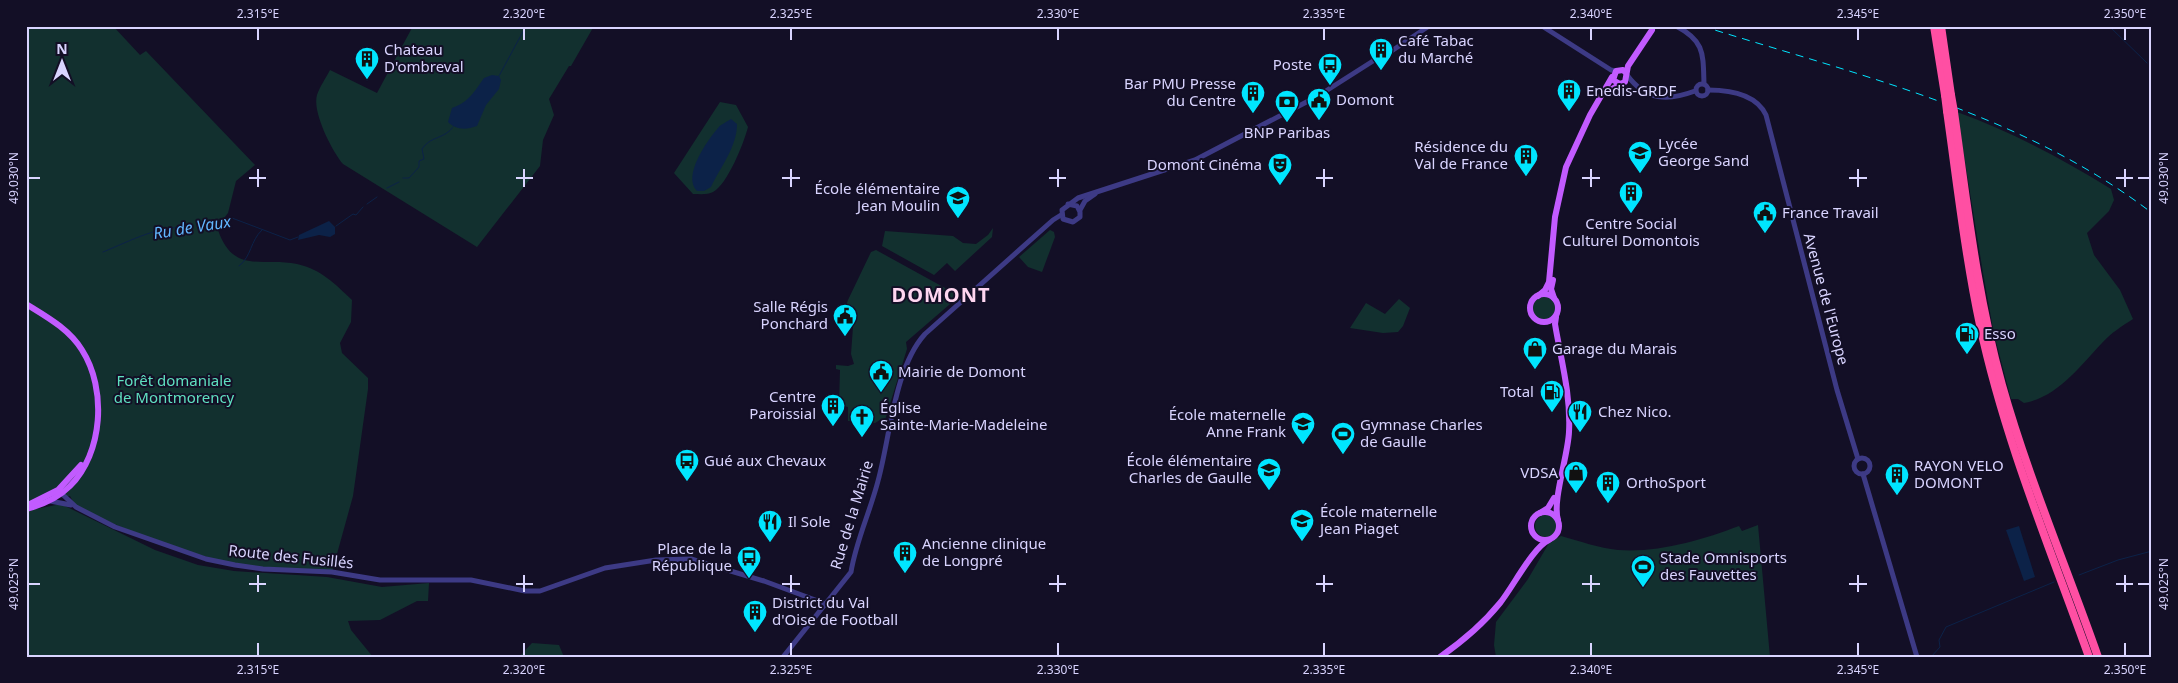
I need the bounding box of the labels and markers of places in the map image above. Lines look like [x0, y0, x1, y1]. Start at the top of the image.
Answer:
place label: Café Tabac du Marché [1398, 30, 1474, 67]
building icon: Café Tabac du Marché [1368, 37, 1394, 71]
place label: Chateau D'ombreval [384, 39, 464, 76]
building icon: Chateau D'ombreval [354, 46, 380, 80]
bus stop icon: Poste [1317, 52, 1343, 86]
place label: Poste [1273, 54, 1312, 74]
place label: Bar PMU Presse du Centre [1124, 73, 1236, 110]
building icon: Enedis-GRDF [1556, 78, 1582, 112]
building icon: Bar PMU Presse du Centre [1240, 80, 1266, 114]
place label: Enedis-GRDF [1586, 80, 1676, 100]
public building icon: Domont [1306, 87, 1332, 121]
bank icon: BNP Paribas [1274, 89, 1300, 123]
place label: Domont [1336, 89, 1394, 109]
place label: BNP Paribas [1244, 122, 1330, 142]
place label: Lycée George Sand [1658, 133, 1749, 170]
place label: Résidence du Val de France [1414, 136, 1508, 173]
school or university icon: Lycée George Sand [1627, 140, 1653, 174]
building icon: Résidence du Val de France [1513, 143, 1539, 177]
theatre icon: Domont Cinéma [1267, 152, 1293, 186]
place label: Domont Cinéma [1147, 154, 1262, 174]
place label: École élémentaire Jean Moulin [815, 178, 940, 215]
building icon: Centre Social Culturel Domontois [1618, 180, 1644, 214]
school or university icon: École élémentaire Jean Moulin [945, 185, 971, 219]
public building icon: France Travail [1752, 200, 1778, 234]
place label: France Travail [1782, 202, 1879, 222]
place label: Centre Social Culturel Domontois [1562, 213, 1700, 250]
place label: Salle Régis Ponchard [753, 296, 828, 333]
public building icon: Salle Régis Ponchard [832, 303, 858, 337]
fuel station icon: Esso [1954, 321, 1980, 355]
place label: Esso [1984, 323, 2016, 343]
shop icon: Garage du Marais [1522, 336, 1548, 370]
place label: Garage du Marais [1552, 338, 1677, 358]
public building icon: Mairie de Domont [868, 359, 894, 393]
place label: Mairie de Domont [898, 361, 1026, 381]
fuel station icon: Total [1539, 379, 1565, 413]
place label: Total [1500, 381, 1534, 401]
place label: Centre Paroissial [749, 386, 816, 423]
building icon: Centre Paroissial [820, 393, 846, 427]
place label: Église Sainte-Marie-Madeleine [880, 397, 1048, 434]
restaurant icon: Chez Nico. [1567, 399, 1593, 433]
place label: Chez Nico. [1598, 401, 1672, 421]
church icon: Église Sainte-Marie-Madeleine [849, 404, 875, 438]
place label: École maternelle Anne Frank [1169, 404, 1286, 441]
school or university icon: École maternelle Anne Frank [1290, 411, 1316, 445]
place label: Gymnase Charles de Gaulle [1360, 414, 1483, 451]
sports icon: Gymnase Charles de Gaulle [1330, 421, 1356, 455]
bus stop icon: Gué aux Chevaux [674, 448, 700, 482]
place label: Gué aux Chevaux [704, 450, 826, 470]
place label: École élémentaire Charles de Gaulle [1127, 450, 1252, 487]
place label: RAYON VELO DOMONT [1914, 455, 2004, 492]
school or university icon: École élémentaire Charles de Gaulle [1256, 457, 1282, 491]
shop icon: VDSA [1563, 460, 1589, 494]
place label: VDSA [1520, 462, 1558, 482]
building icon: RAYON VELO DOMONT [1884, 462, 1910, 496]
building icon: OrthoSport [1595, 470, 1621, 504]
place label: OrthoSport [1626, 472, 1706, 492]
place label: École maternelle Jean Piaget [1318, 501, 1437, 538]
school or university icon: École maternelle Jean Piaget [1289, 508, 1315, 542]
restaurant icon: Il Sole [757, 509, 783, 543]
place label: Il Sole [788, 511, 831, 531]
place label: Ancienne clinique de Longpré [922, 533, 1046, 570]
place label: Place de la République [652, 538, 732, 575]
building icon: Ancienne clinique de Longpré [892, 540, 918, 574]
bus stop icon: Place de la République [736, 545, 762, 579]
place label: Stade Omnisports des Fauvettes [1660, 547, 1787, 584]
sports icon: Stade Omnisports des Fauvettes [1630, 554, 1656, 588]
place label: District du Val d'Oise de Football [772, 592, 898, 629]
building icon: District du Val d'Oise de Football [742, 599, 768, 633]

